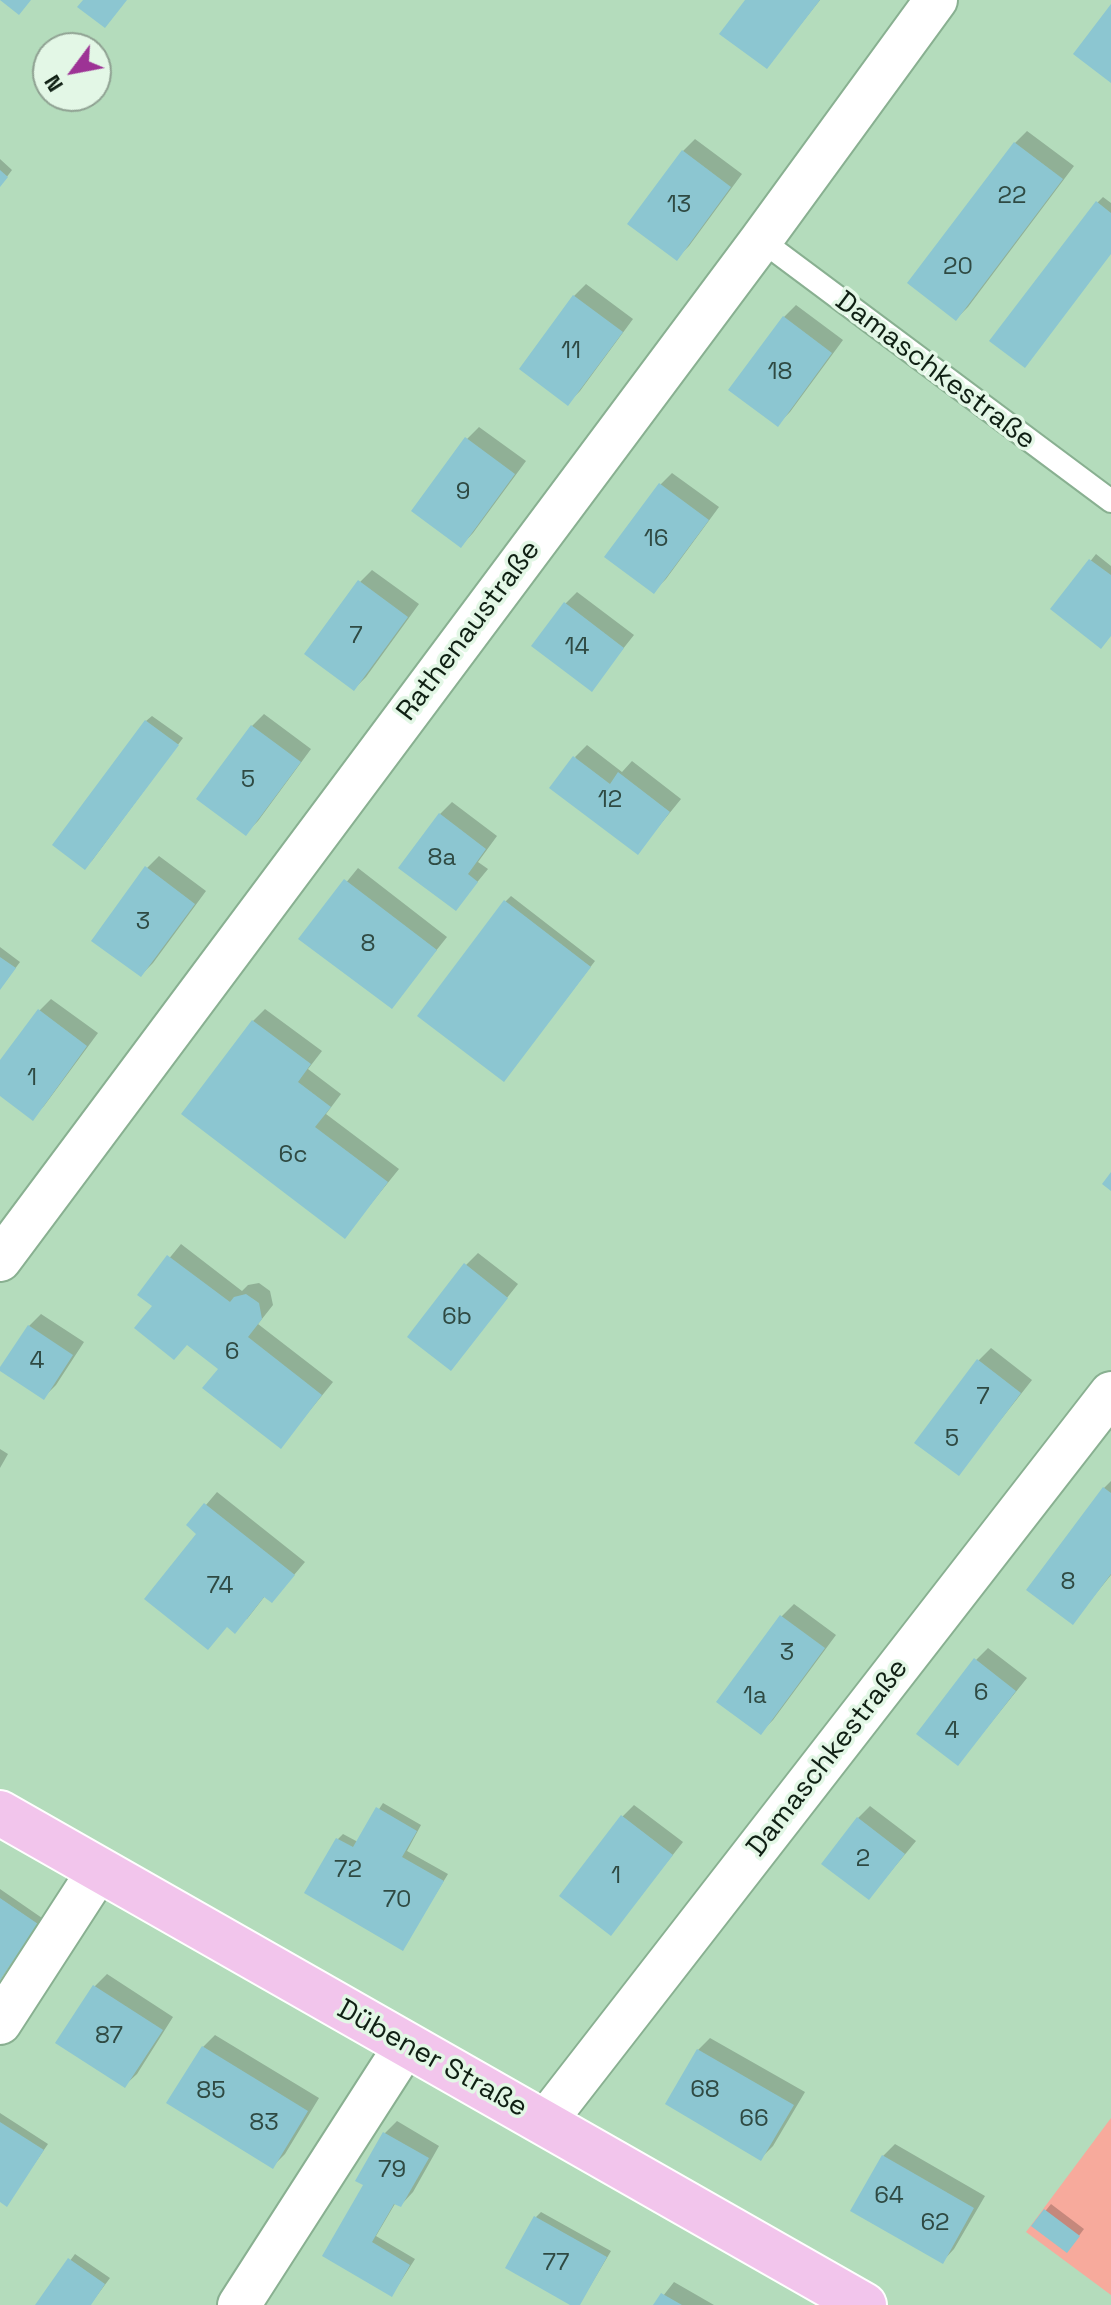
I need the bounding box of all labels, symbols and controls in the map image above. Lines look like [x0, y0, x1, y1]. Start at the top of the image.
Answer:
north arrow [32, 32, 112, 112]
text: N [38, 70, 69, 97]
house number: 22 [998, 182, 1026, 210]
house number: 13 [667, 191, 691, 219]
house number: 20 [943, 253, 973, 281]
street label: Damaschkestraße [828, 285, 1042, 457]
house number: 11 [561, 337, 581, 365]
house number: 18 [768, 358, 792, 386]
house number: 9 [456, 478, 470, 506]
house number: 16 [644, 525, 668, 553]
street label: Rathenaustraße [390, 534, 548, 728]
house number: 7 [349, 622, 363, 650]
house number: 14 [564, 633, 590, 661]
house number: 5 [241, 766, 255, 794]
house number: 12 [598, 786, 622, 814]
house number: 8a [428, 844, 456, 872]
house number: 3 [136, 908, 150, 936]
house number: 8 [361, 930, 375, 958]
house number: 1 [27, 1064, 37, 1092]
house number: 6c [278, 1141, 308, 1169]
house number: 6b [442, 1303, 472, 1331]
house number: 6 [225, 1338, 239, 1366]
house number: 4 [30, 1347, 44, 1375]
house number: 7 [976, 1383, 990, 1411]
house number: 5 [945, 1425, 959, 1453]
house number: 8 [1061, 1568, 1075, 1596]
house number: 74 [206, 1572, 234, 1600]
house number: 3 [780, 1639, 794, 1667]
street label: Damaschkestraße [740, 1652, 916, 1864]
house number: 6 [974, 1679, 988, 1707]
house number: 1a [743, 1682, 767, 1710]
house number: 4 [945, 1717, 959, 1745]
house number: 2 [856, 1845, 870, 1873]
house number: 72 [334, 1856, 362, 1884]
house number: 1 [611, 1862, 621, 1890]
house number: 70 [383, 1886, 411, 1914]
street label: Dübener Straße [331, 1993, 533, 2125]
house number: 87 [95, 2022, 123, 2050]
house number: 68 [690, 2076, 720, 2104]
house number: 85 [196, 2077, 226, 2105]
house number: 66 [739, 2105, 769, 2133]
house number: 83 [249, 2109, 279, 2137]
house number: 79 [378, 2156, 406, 2184]
house number: 64 [874, 2182, 904, 2210]
house number: 62 [920, 2209, 950, 2237]
house number: 77 [542, 2249, 570, 2277]

